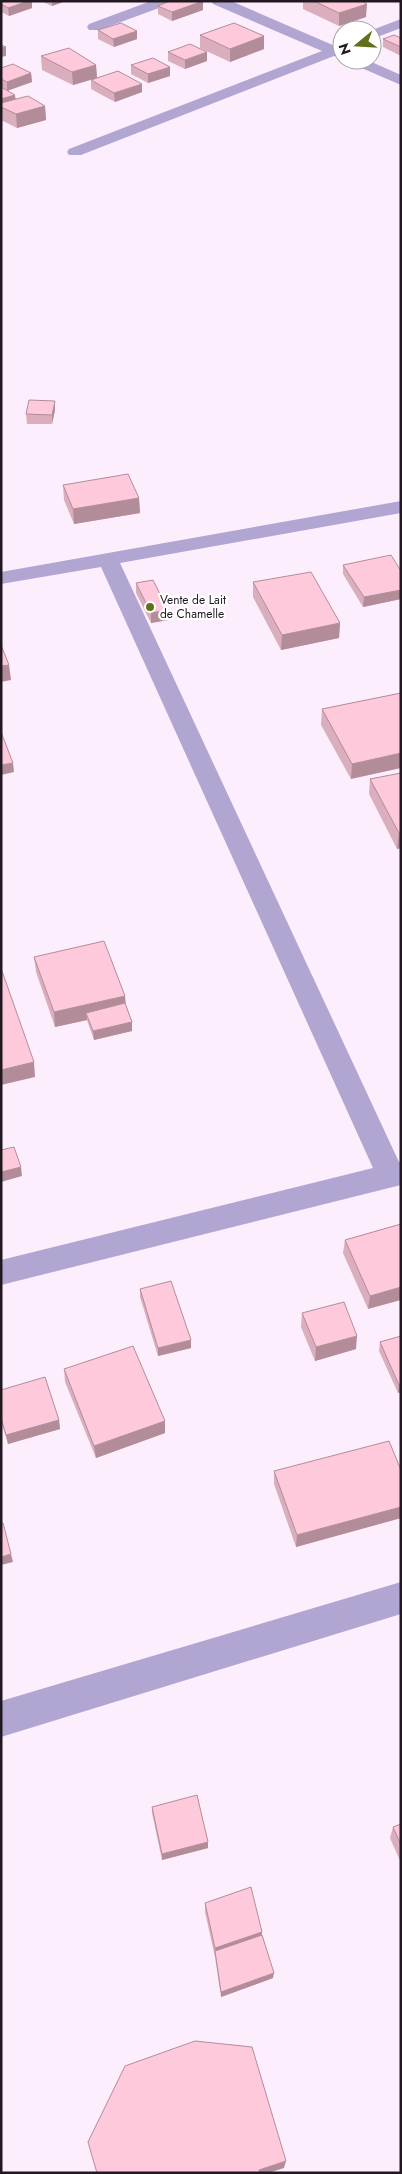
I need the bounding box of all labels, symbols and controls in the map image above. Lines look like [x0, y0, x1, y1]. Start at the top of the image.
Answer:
north arrow [332, 20, 382, 70]
text: N [333, 41, 356, 57]
place label: Vente de Lait de Chamelle [160, 591, 226, 623]
marker: Vente de Lait de Chamelle [144, 601, 156, 613]

